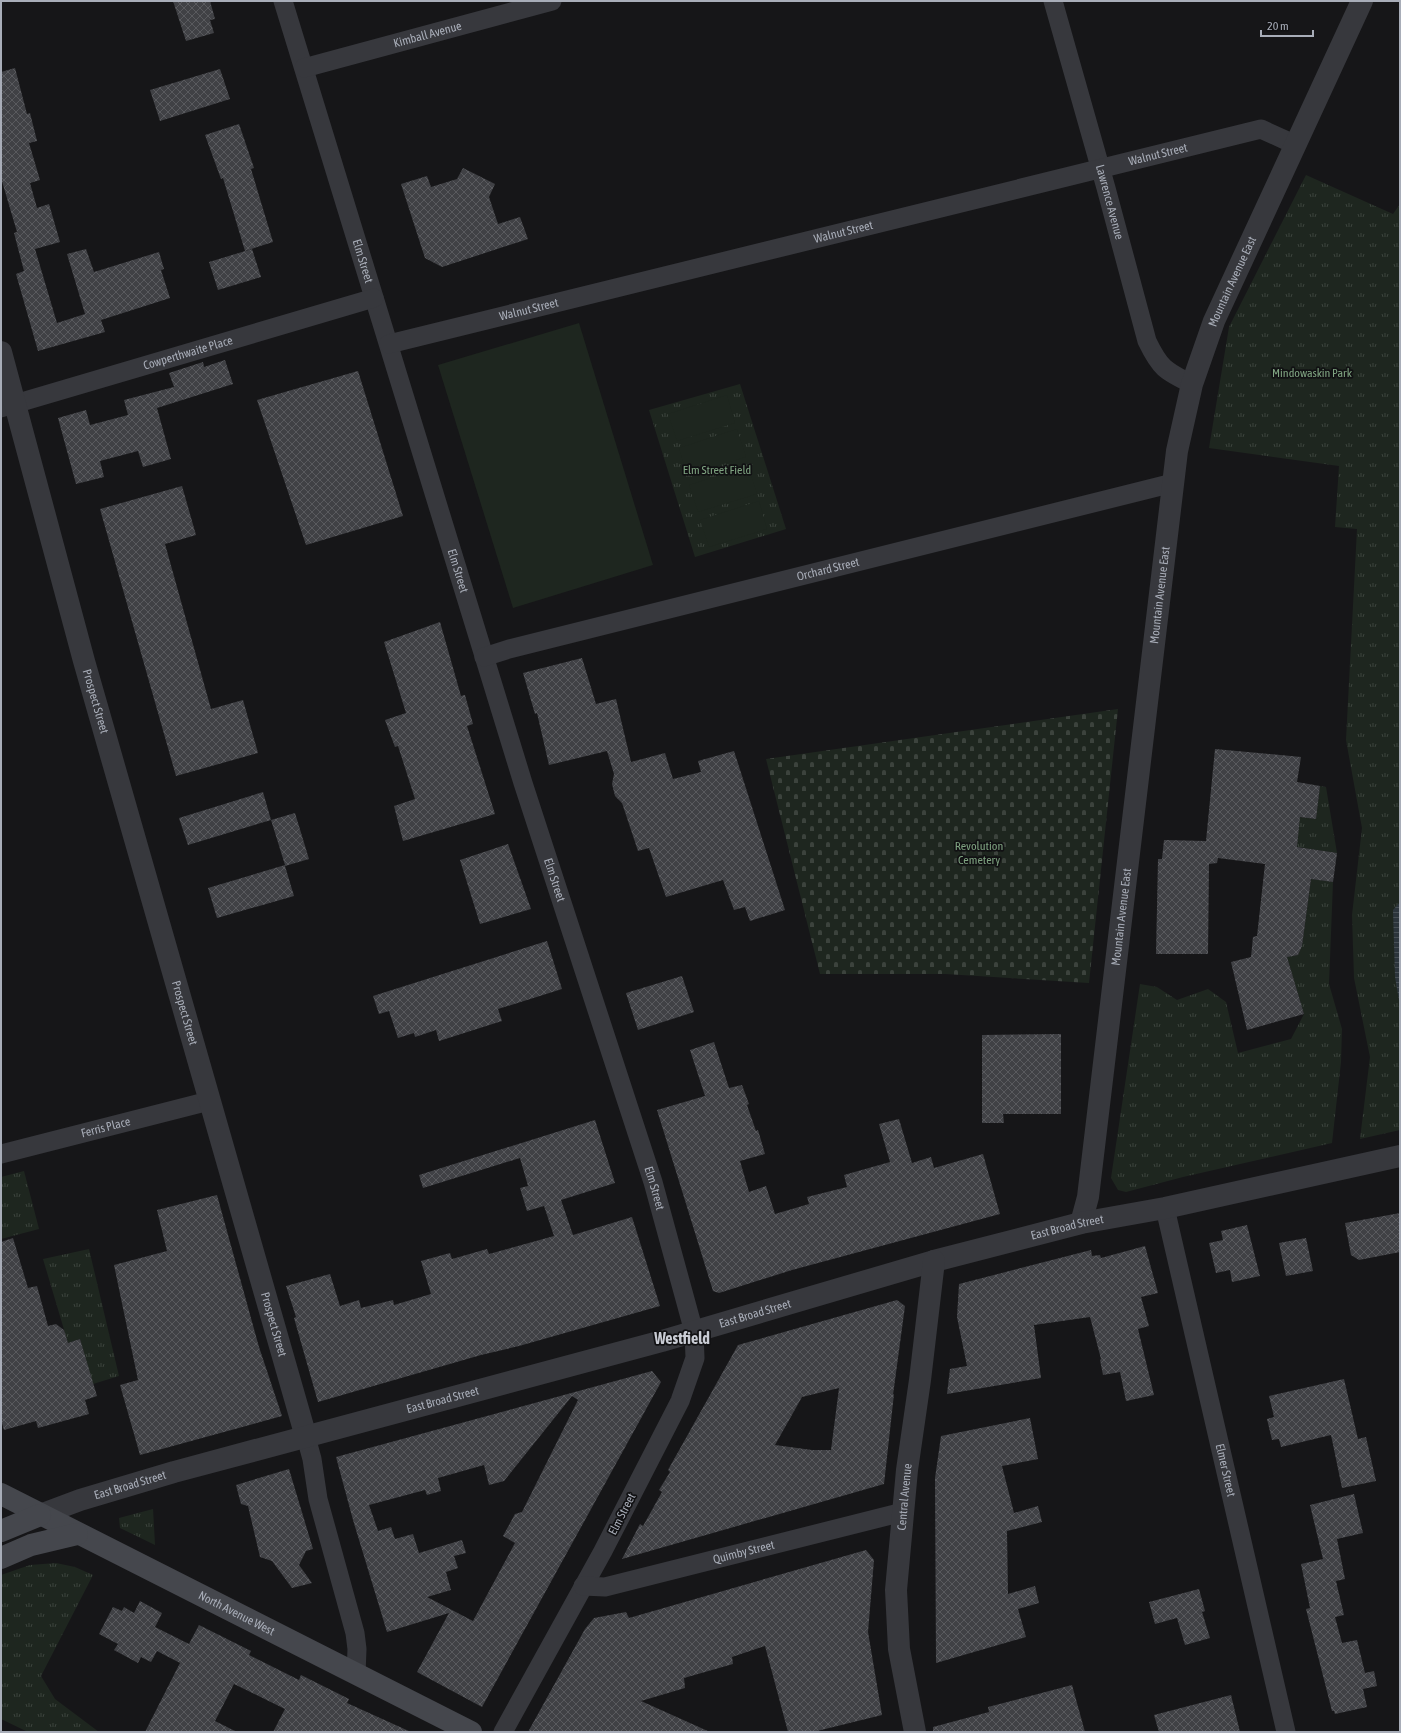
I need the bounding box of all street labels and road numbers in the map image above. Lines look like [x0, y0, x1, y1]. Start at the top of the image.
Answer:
street label: Kimball Avenue [392, 19, 463, 50]
street label: Walnut Street [1127, 140, 1189, 168]
street label: Lawrence Avenue [1093, 163, 1127, 241]
street label: Walnut Street [812, 218, 875, 246]
street label: Mountain Avenue East [1206, 234, 1259, 329]
street label: Elm Street [350, 237, 376, 285]
street label: Walnut Street [498, 295, 560, 324]
street label: Cowperthwaite Place [142, 333, 234, 373]
street label: Mountain Avenue East [1147, 545, 1173, 645]
street label: Elm Street [445, 547, 471, 595]
street label: Orchard Street [795, 555, 861, 584]
street label: Prospect Street [80, 668, 112, 736]
street label: Elm Street [541, 856, 568, 904]
street label: Mountain Avenue East [1109, 867, 1134, 966]
street label: Prospect Street [169, 979, 201, 1047]
street label: Ferris Place [80, 1114, 132, 1140]
street label: Elm Street [641, 1164, 667, 1212]
street label: East Broad Street [1029, 1212, 1105, 1243]
street label: Prospect Street [258, 1291, 290, 1359]
street label: East Broad Street [717, 1296, 793, 1331]
street label: East Broad Street [405, 1383, 481, 1416]
street label: Elmer Street [1213, 1442, 1239, 1498]
street label: Central Avenue [894, 1463, 915, 1531]
street label: East Broad Street [92, 1468, 168, 1502]
street label: Elm Street [606, 1490, 639, 1537]
street label: Quimby Street [712, 1538, 776, 1567]
street label: North Avenue West [196, 1588, 277, 1639]

